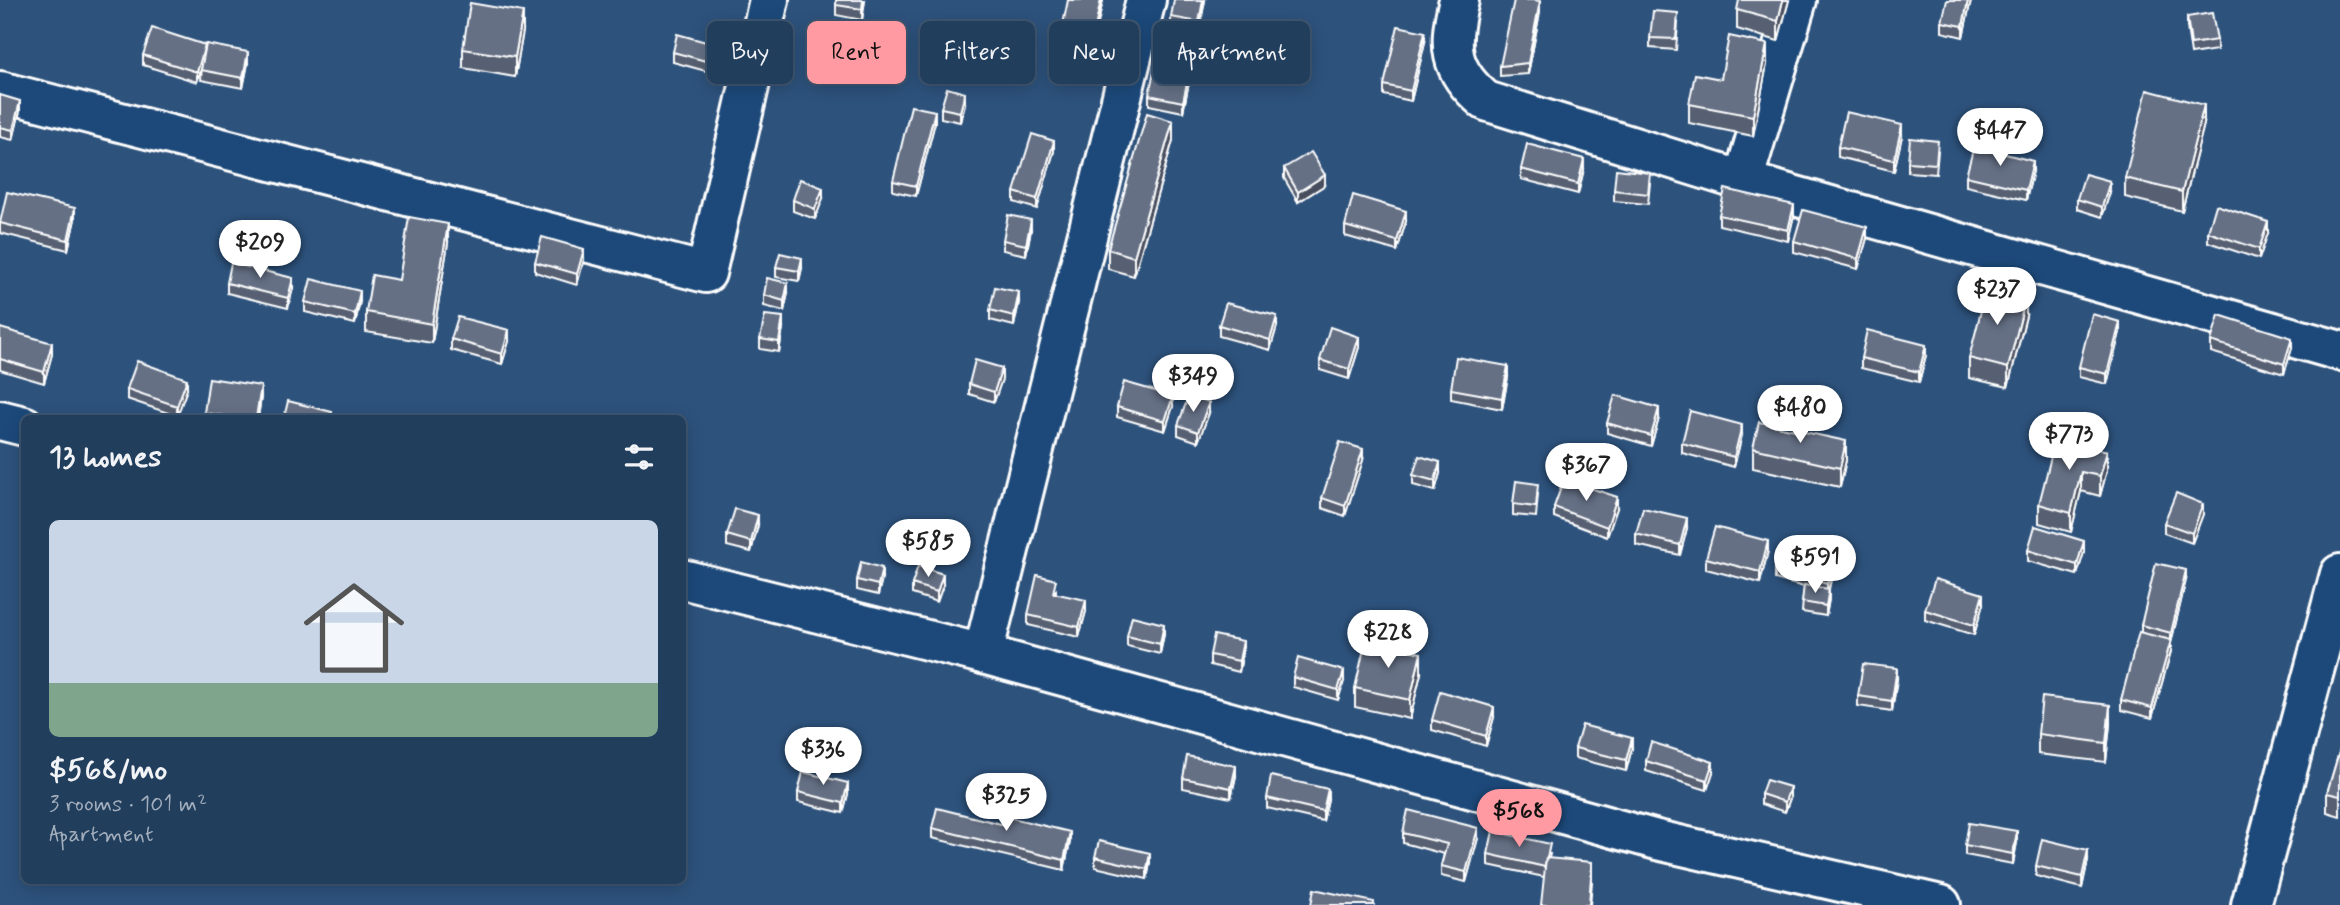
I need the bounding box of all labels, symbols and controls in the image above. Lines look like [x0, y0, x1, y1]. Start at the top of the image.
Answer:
chip: Buy [707, 21, 793, 84]
chip: Rent [807, 21, 906, 84]
chip: Filters [920, 21, 1035, 84]
chip: New [1049, 21, 1139, 84]
chip: Apartment [1153, 21, 1310, 84]
pin: $447 [1959, 108, 2041, 168]
text: $447 [1973, 116, 2027, 146]
pin: $209 [219, 220, 301, 280]
text: $209 [235, 228, 285, 258]
pin: $237 [1956, 268, 2038, 327]
text: $237 [1973, 275, 2021, 305]
pin: $349 [1152, 354, 1234, 414]
text: $349 [1168, 362, 1218, 392]
pin: $480 [1759, 386, 1841, 445]
text: $480 [1773, 393, 1827, 423]
pin: $773 [2028, 412, 2110, 472]
text: $773 [2045, 420, 2093, 450]
text: 13 homes [49, 438, 162, 477]
icon: filters [620, 438, 658, 476]
pin: $367 [1545, 444, 1627, 503]
text: $367 [1561, 451, 1611, 481]
pin: $585 [887, 520, 969, 579]
text: $585 [902, 527, 954, 557]
pin: $591 [1774, 536, 1856, 595]
text: $591 [1790, 543, 1840, 573]
icon: home [291, 565, 417, 691]
pin: $228 [1347, 610, 1429, 670]
text: $228 [1363, 618, 1413, 648]
pin: $336 [782, 728, 864, 787]
text: $336 [801, 735, 845, 765]
text: $568/mo [49, 751, 167, 790]
pin: $325 [965, 774, 1047, 833]
text: $325 [982, 781, 1030, 811]
text: 3 rooms · 101 m² [49, 790, 207, 820]
pin: $568 [1478, 790, 1560, 849]
text: $568 [1493, 797, 1545, 827]
text: Apartment [49, 820, 154, 850]

